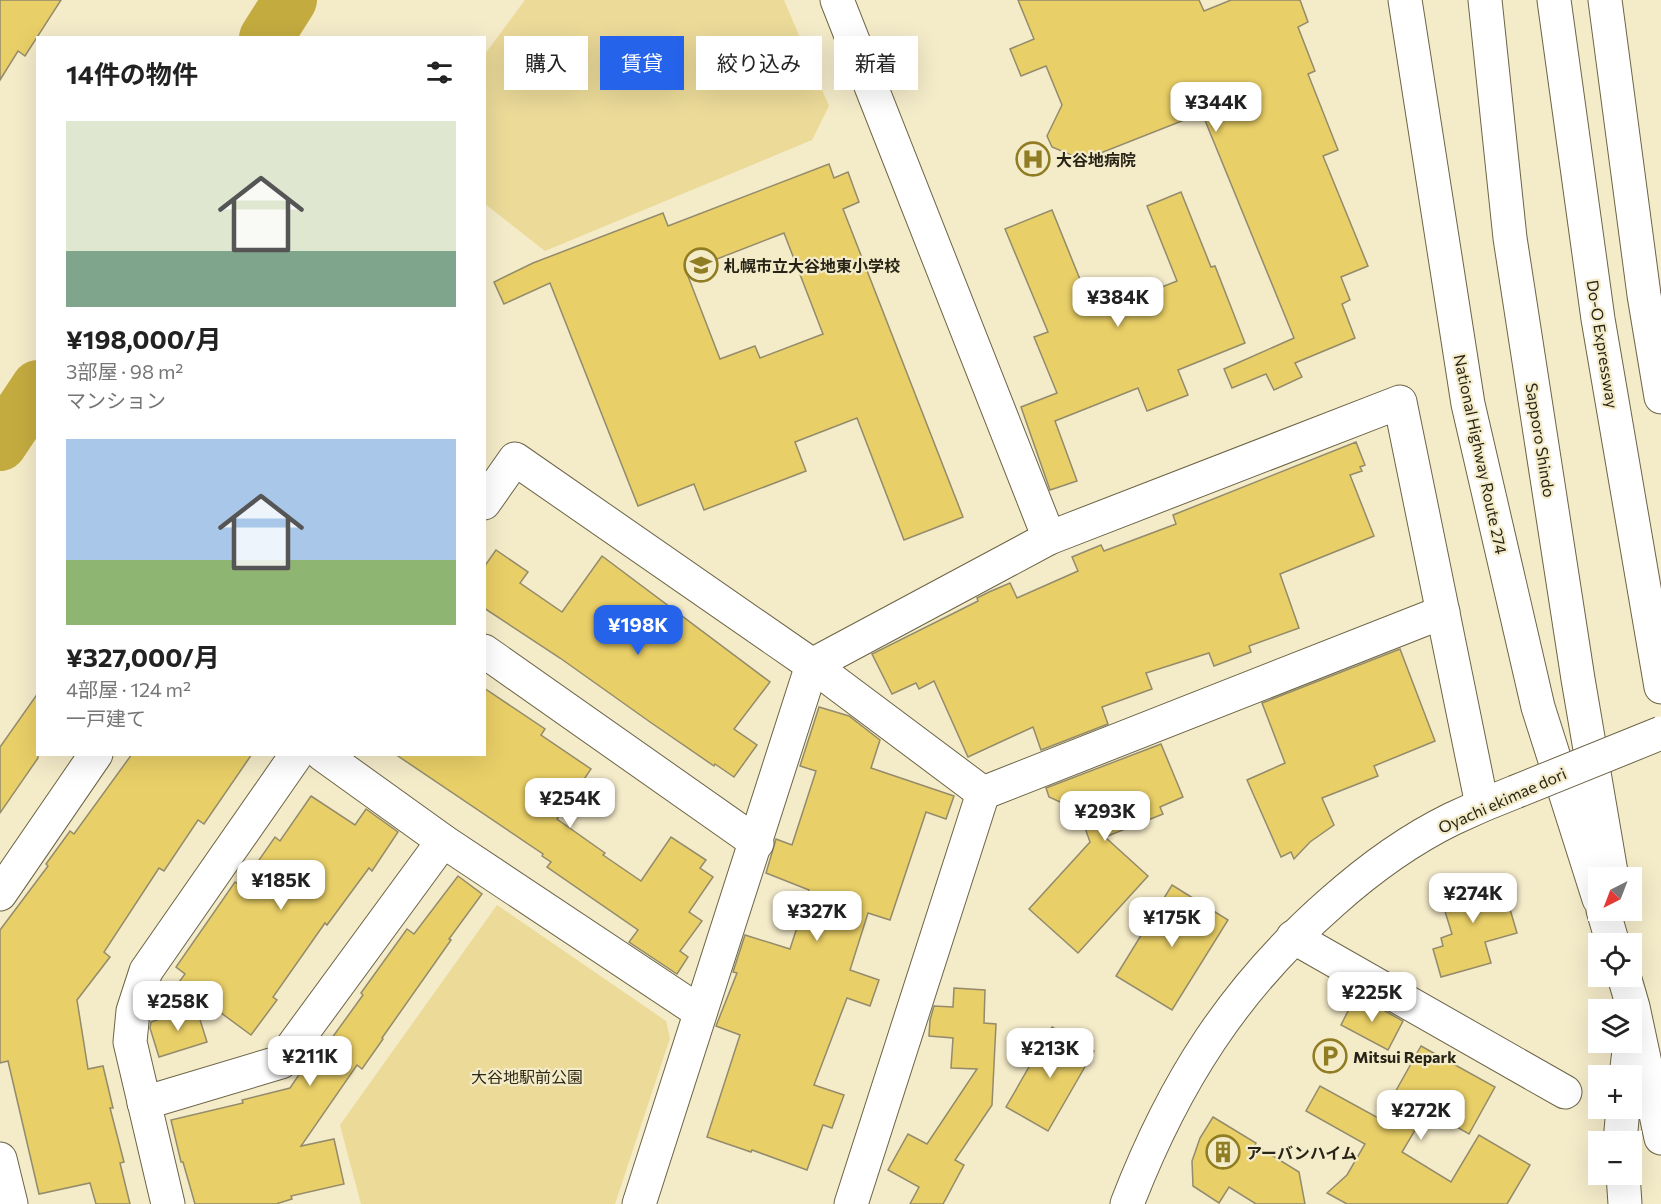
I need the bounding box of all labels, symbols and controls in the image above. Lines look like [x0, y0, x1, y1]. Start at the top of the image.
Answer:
chip: 購入 [504, 36, 588, 90]
chip: 賃貸 [600, 36, 684, 90]
chip: 絞り込み [696, 36, 822, 90]
chip: 新着 [834, 36, 918, 90]
icon: filters [423, 56, 456, 89]
text: 14件の物件 [66, 58, 198, 89]
pin: ¥344K [1174, 82, 1258, 133]
text: ¥344K [1184, 89, 1248, 113]
hospital icon: 大谷地病院 [1015, 141, 1051, 177]
place label: 大谷地病院 [1056, 150, 1136, 169]
icon: home [207, 160, 315, 268]
school or university icon: 札幌市立大谷地東小学校 [683, 247, 719, 283]
place label: 札幌市立大谷地東小学校 [724, 256, 900, 275]
pin: ¥384K [1076, 277, 1160, 328]
street label: Do-O Expressway [1583, 278, 1623, 410]
text: ¥384K [1086, 284, 1150, 308]
text: ¥198,000/月 [66, 323, 221, 354]
street label: National Highway Route 274 [1451, 352, 1512, 556]
text: 3部屋 · 98 m² [66, 359, 183, 383]
street label: Sapporo Shindo [1523, 381, 1559, 499]
text: マンション [66, 388, 166, 412]
icon: home [207, 478, 315, 586]
pin: ¥198K [596, 605, 680, 656]
text: ¥198K [608, 612, 668, 636]
text: ¥327,000/月 [66, 641, 220, 672]
text: 4部屋 · 124 m² [66, 677, 191, 701]
text: 一戸建て [66, 706, 146, 730]
street label: Oyachi ekimae dori [1435, 763, 1569, 837]
pin: ¥254K [528, 778, 612, 829]
text: ¥254K [539, 785, 601, 809]
pin: ¥293K [1063, 791, 1147, 842]
text: ¥293K [1074, 798, 1136, 822]
pin: ¥185K [239, 860, 323, 911]
text: ¥185K [251, 867, 311, 891]
north arrow [1588, 867, 1642, 921]
map controls [1588, 867, 1642, 1185]
pin: ¥274K [1431, 873, 1515, 924]
text: ¥274K [1443, 880, 1503, 904]
pin: ¥327K [775, 891, 859, 942]
pin: ¥175K [1130, 897, 1214, 948]
text: ¥327K [787, 898, 847, 922]
text: ¥175K [1143, 904, 1201, 928]
button: locate [1588, 933, 1642, 987]
pin: ¥225K [1330, 972, 1414, 1023]
text: ¥225K [1341, 979, 1403, 1003]
pin: ¥258K [136, 981, 220, 1032]
text: ¥258K [147, 988, 209, 1012]
button: layers [1588, 999, 1642, 1053]
pin: ¥213K [1008, 1028, 1092, 1079]
text: ¥213K [1021, 1035, 1079, 1059]
pin: ¥211K [268, 1036, 352, 1087]
parking icon: Mitsui Repark [1312, 1038, 1348, 1074]
text: ¥211K [282, 1043, 338, 1067]
place label: Mitsui Repark [1353, 1047, 1457, 1066]
button: + [1588, 1065, 1642, 1119]
park label: 大谷地駅前公園 [471, 1067, 583, 1086]
pin: ¥272K [1379, 1090, 1463, 1141]
text: ¥272K [1391, 1097, 1451, 1121]
button: − [1588, 1131, 1642, 1185]
building icon: アーバンハイム [1205, 1134, 1241, 1170]
place label: アーバンハイム [1246, 1143, 1357, 1162]

